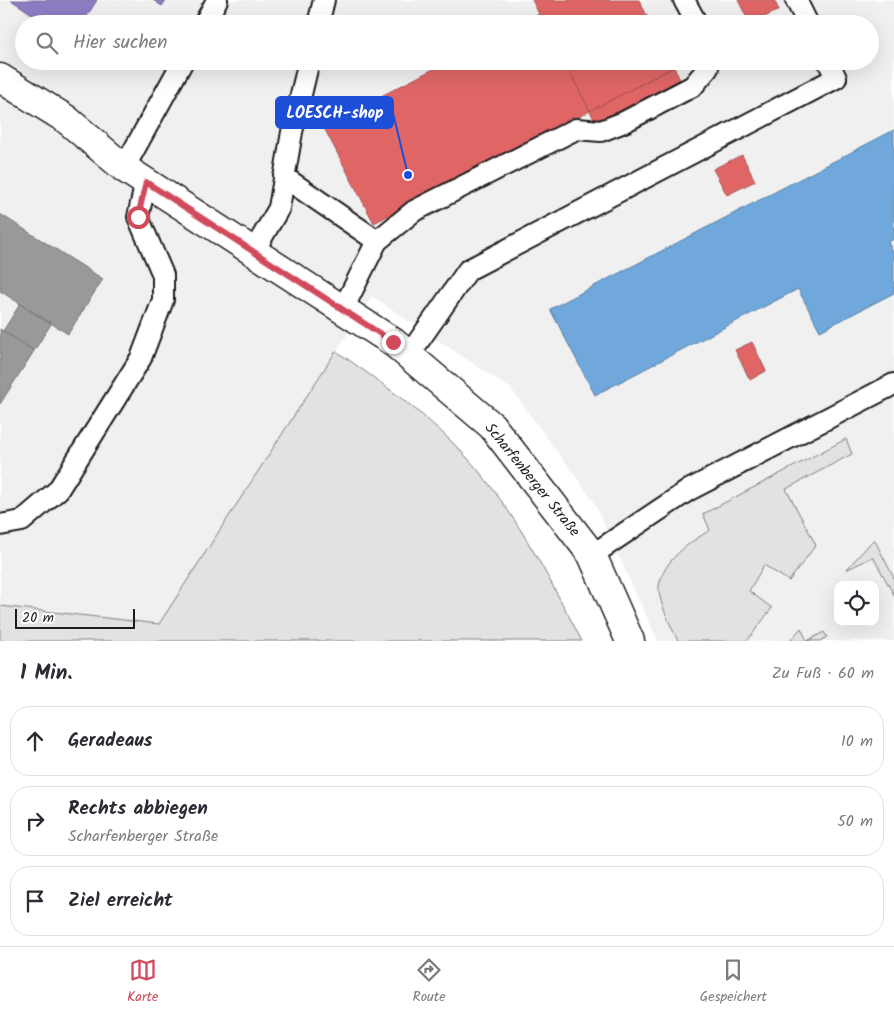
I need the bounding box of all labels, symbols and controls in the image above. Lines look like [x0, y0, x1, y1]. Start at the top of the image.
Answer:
search box [15, 15, 879, 70]
text: Hier suchen [73, 28, 167, 58]
icon: search [33, 29, 61, 57]
callout: LOESCH-shop [276, 97, 393, 128]
text: LOESCH-shop [286, 101, 384, 126]
route start [127, 206, 150, 229]
route end [382, 331, 405, 354]
street label: Scharfenberger Straße [478, 418, 586, 542]
map controls [834, 581, 879, 626]
button: locate [834, 581, 879, 626]
scale bar [15, 606, 135, 629]
text: 20 m [22, 607, 54, 629]
text: 1 Min. [20, 657, 72, 690]
text: Zu Fuß · 60 m [772, 661, 874, 686]
text: Geradeaus [68, 726, 153, 756]
icon: ahead [21, 727, 49, 755]
text: 10 m [841, 729, 873, 754]
text: Rechts abbiegen [68, 794, 208, 824]
icon: right [21, 807, 49, 835]
text: 50 m [837, 809, 873, 834]
text: Scharfenberger Straße [68, 824, 218, 849]
text: Ziel erreicht [68, 886, 173, 916]
icon: arrive [21, 887, 49, 915]
tab: Karte [127, 956, 158, 1008]
tab: Route [412, 956, 445, 1008]
tab: Gespeichert [700, 956, 767, 1008]

